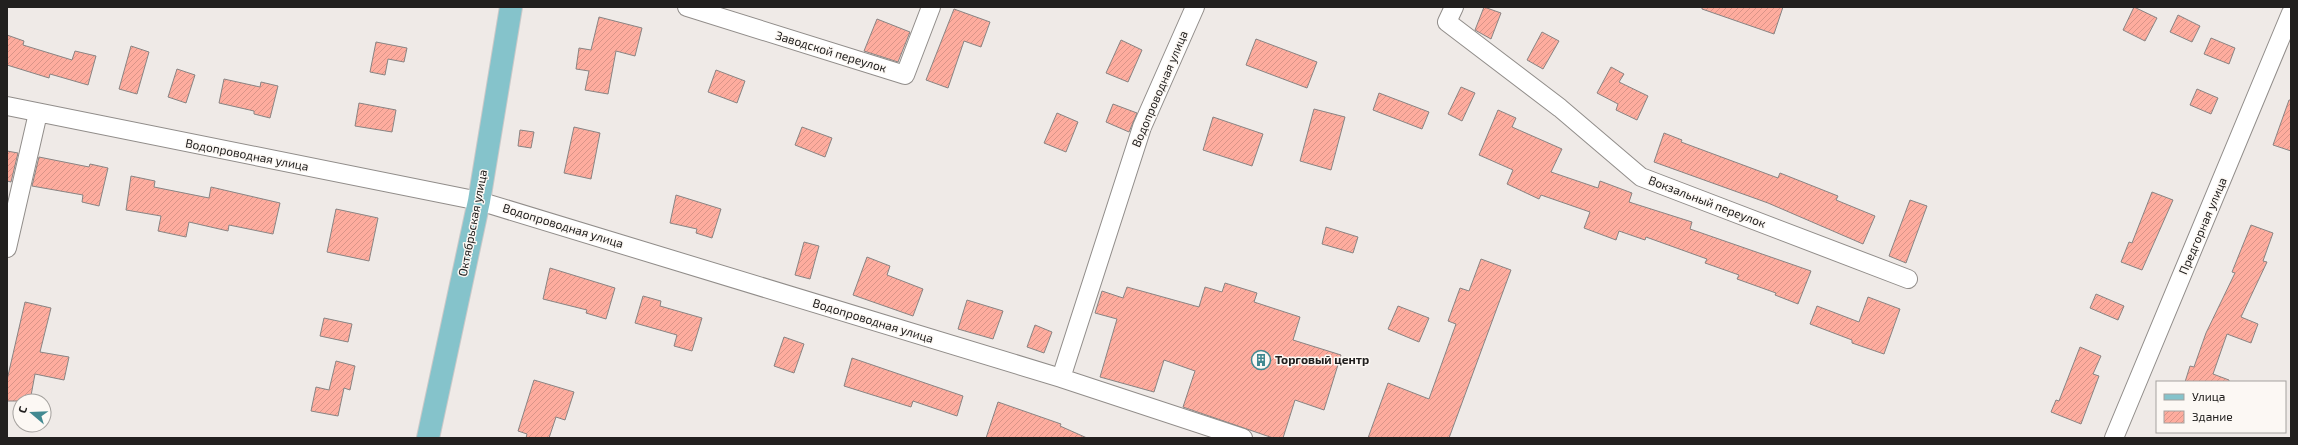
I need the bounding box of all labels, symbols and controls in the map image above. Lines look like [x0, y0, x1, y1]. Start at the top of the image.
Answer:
street label: Заводской переулок [774, 28, 889, 76]
street label: Водопроводная улица [1128, 28, 1191, 149]
street label: Водопроводная улица [184, 135, 310, 174]
street label: Октябрьская улица [455, 168, 490, 278]
street label: Вокзальный переулок [1646, 172, 1768, 231]
street label: Предгорная улица [2175, 175, 2230, 277]
street label: Водопроводная улица [501, 200, 625, 251]
street label: Водопроводная улица [811, 295, 935, 346]
building icon: Торговый центр [1250, 349, 1272, 371]
place label: Торговый центр [1275, 352, 1369, 366]
legend [2156, 381, 2286, 433]
text: Улица [2192, 389, 2225, 403]
north arrow [12, 393, 52, 433]
text: С [15, 404, 29, 415]
text: Здание [2192, 409, 2233, 423]

